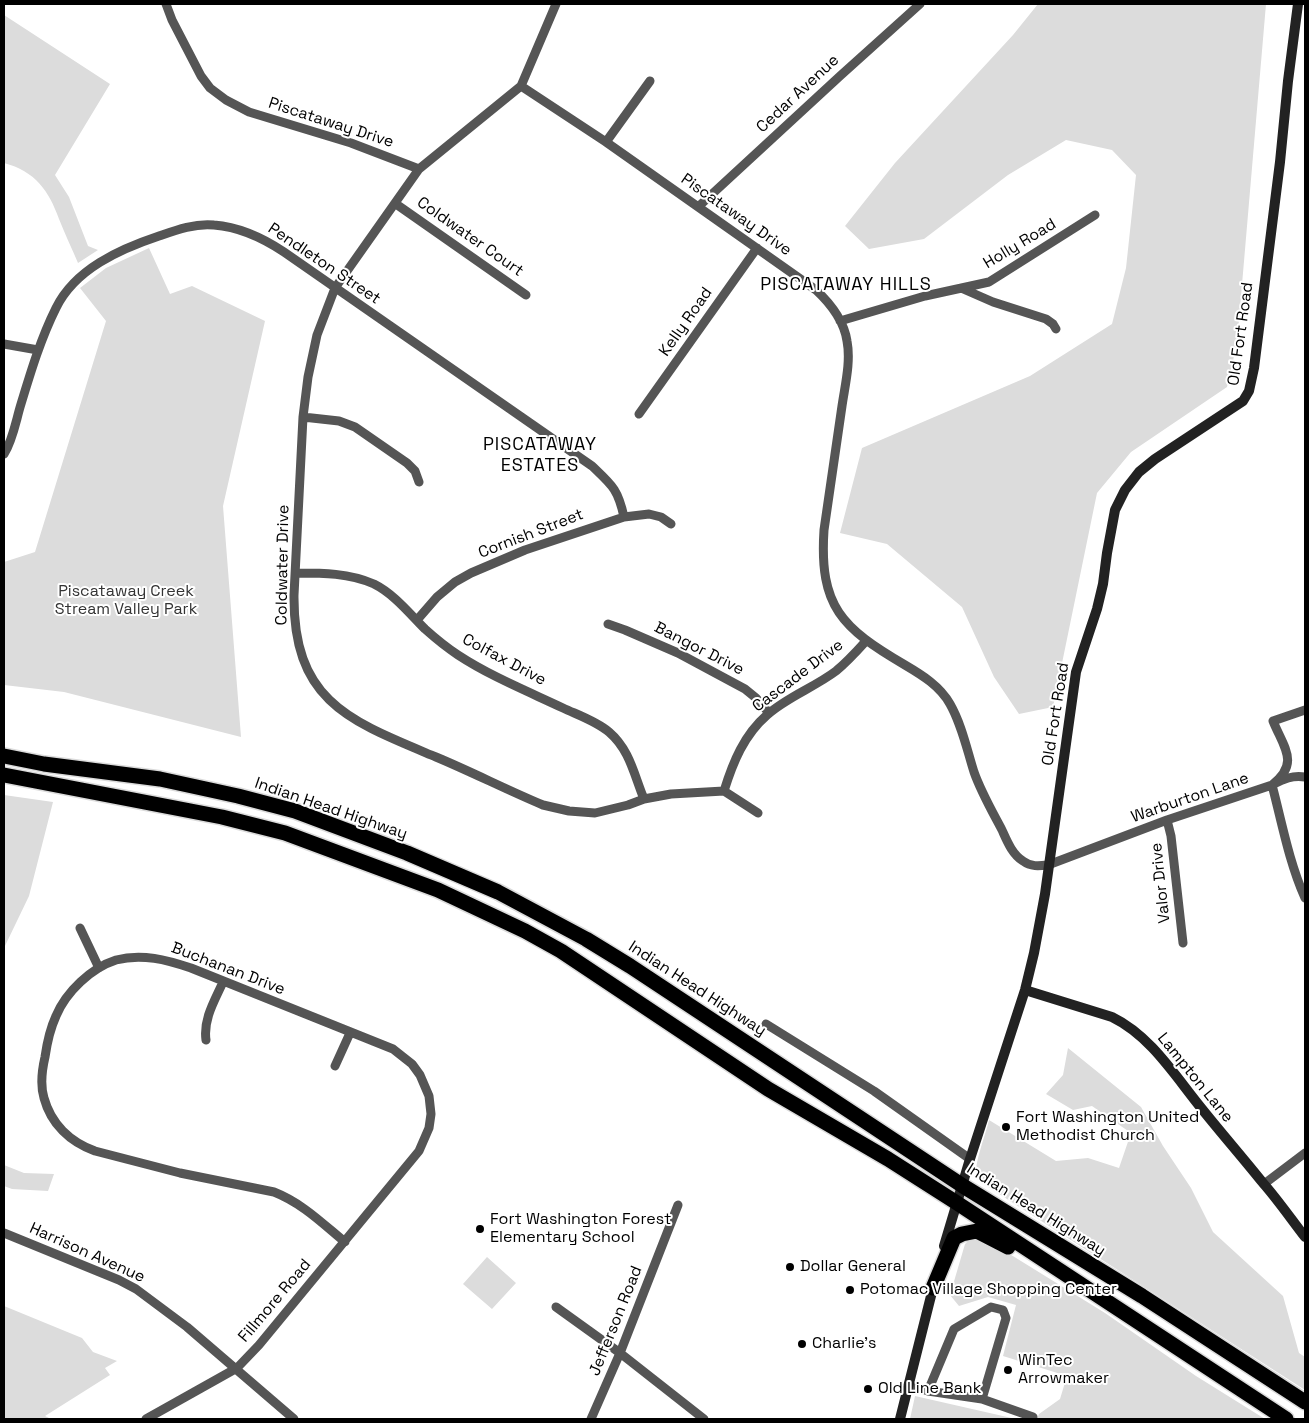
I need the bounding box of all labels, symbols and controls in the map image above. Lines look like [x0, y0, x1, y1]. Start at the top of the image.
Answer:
street label: Cedar Avenue [753, 51, 843, 137]
street label: Piscataway Drive [266, 94, 396, 152]
street label: Piscataway Drive [677, 170, 795, 260]
street label: Coldwater Court [413, 193, 527, 281]
street label: Holly Road [980, 215, 1060, 273]
street label: Pendleton Street [264, 219, 384, 309]
district label: PISCATAWAY HILLS [758, 274, 934, 296]
street label: Old Fort Road [1224, 281, 1258, 387]
street label: Kelly Road [655, 284, 717, 360]
district label: PISCATAWAY ESTATES [482, 434, 598, 476]
street label: Coldwater Drive [272, 504, 294, 626]
street label: Cornish Street [476, 505, 586, 563]
park label: Piscataway Creek Stream Valley Park [55, 582, 197, 620]
street label: Bangor Drive [651, 618, 747, 680]
street label: Colfax Drive [459, 630, 549, 690]
street label: Cascade Drive [749, 636, 847, 716]
street label: Old Fort Road [1038, 661, 1074, 767]
street label: Warburton Lane [1129, 769, 1251, 827]
street label: Indian Head Highway [252, 774, 410, 844]
street label: Valor Drive [1147, 842, 1175, 924]
street label: Indian Head Highway [625, 937, 769, 1041]
street label: Buchanan Drive [168, 938, 288, 1000]
street label: Lampton Lane [1153, 1029, 1237, 1127]
place label: Fort Washington United Methodist Church [1016, 1108, 1199, 1146]
marker: Fort Washington United Methodist Church [1000, 1121, 1012, 1133]
street label: Indian Head Highway [963, 1159, 1109, 1261]
place label: Fort Washington Forest Elementary School [490, 1210, 671, 1248]
street label: Harrison Avenue [26, 1219, 148, 1287]
marker: Fort Washington Forest Elementary School [474, 1223, 486, 1235]
street label: Fillmore Road [235, 1256, 315, 1346]
place label: Dollar General [800, 1257, 906, 1277]
marker: Dollar General [784, 1261, 796, 1273]
street label: Jefferson Road [585, 1263, 647, 1379]
place label: Potomac Village Shopping Center [860, 1280, 1117, 1300]
marker: Potomac Village Shopping Center [844, 1284, 856, 1296]
place label: Charlie's [812, 1334, 876, 1354]
marker: Charlie's [796, 1338, 808, 1350]
place label: WinTec Arrowmaker [1018, 1351, 1109, 1389]
marker: WinTec Arrowmaker [1002, 1364, 1014, 1376]
place label: Old Line Bank [878, 1379, 981, 1399]
marker: Old Line Bank [862, 1383, 874, 1395]

